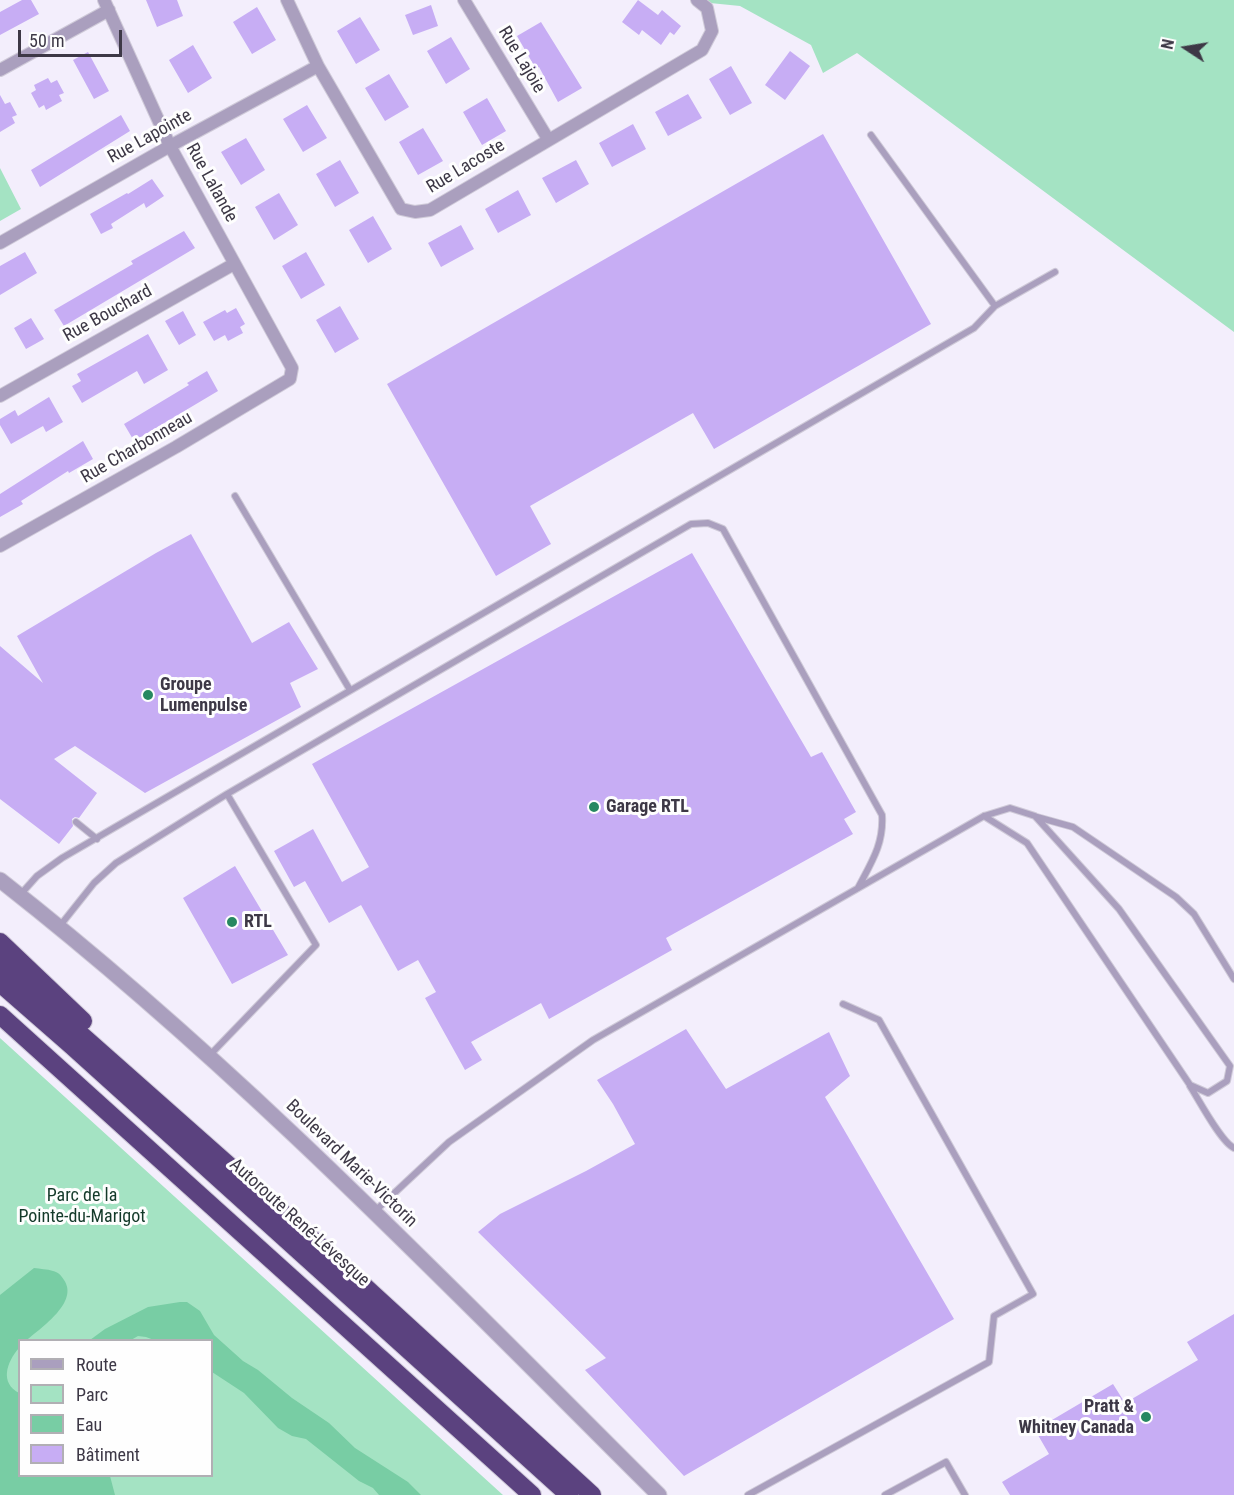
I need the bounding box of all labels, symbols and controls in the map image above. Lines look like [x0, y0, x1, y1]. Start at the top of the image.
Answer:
scale bar [21, 18, 124, 56]
north arrow [1156, 18, 1216, 78]
street label: Rue Lajoie [493, 23, 549, 97]
text: 50 m [29, 30, 64, 51]
text: N [1158, 37, 1178, 51]
street label: Rue Lapointe [104, 105, 196, 169]
street label: Rue Lacoste [423, 135, 509, 199]
street label: Rue Lalande [181, 140, 241, 226]
street label: Rue Bouchard [60, 281, 156, 347]
street label: Rue Charbonneau [78, 407, 196, 489]
place label: Groupe Lumenpulse [160, 674, 247, 716]
marker: Groupe Lumenpulse [141, 688, 155, 702]
place label: Garage RTL [606, 796, 689, 818]
marker: Garage RTL [587, 800, 601, 814]
place label: RTL [244, 911, 272, 933]
marker: RTL [225, 915, 239, 929]
street label: Boulevard Marie-Victorin [281, 1096, 421, 1232]
street label: Autoroute René-Lévesque [225, 1154, 373, 1292]
park label: Parc de la Pointe-du-Marigot [18, 1185, 146, 1228]
legend [18, 1339, 213, 1477]
text: Route [76, 1354, 117, 1375]
text: Parc [76, 1384, 108, 1405]
place label: Pratt & Whitney Canada [1019, 1396, 1134, 1438]
marker: Pratt & Whitney Canada [1139, 1410, 1153, 1424]
text: Eau [76, 1414, 102, 1435]
text: Bâtiment [76, 1444, 140, 1465]

